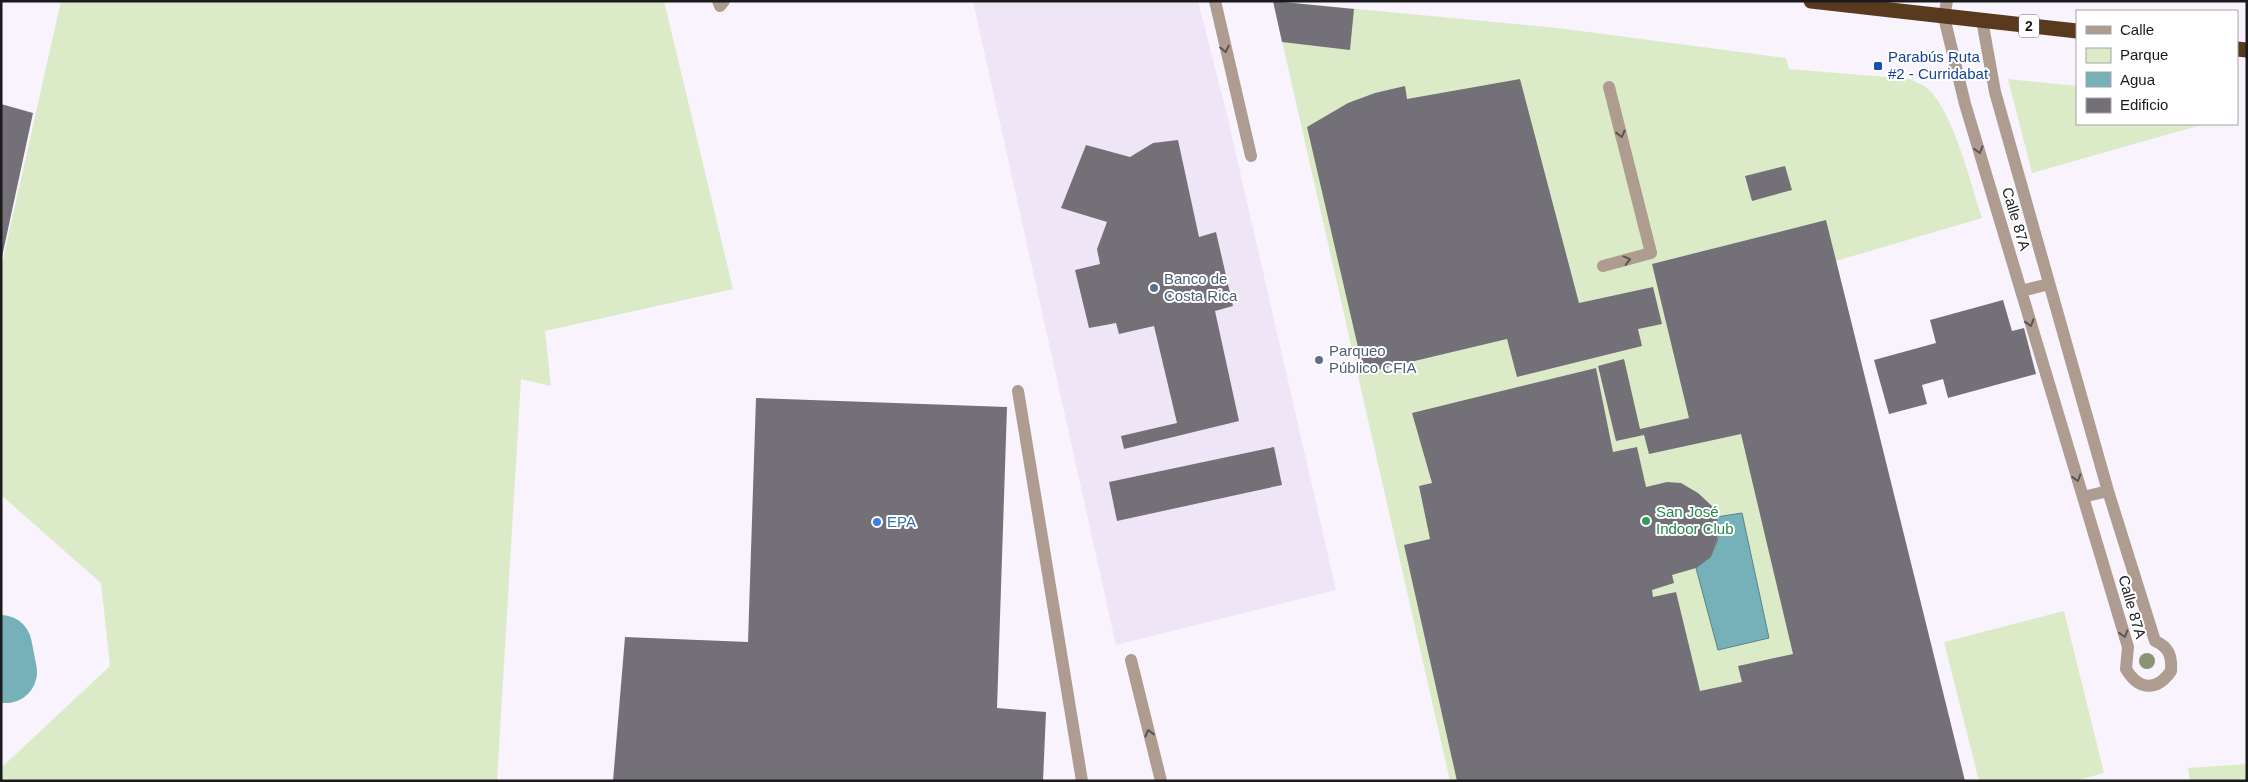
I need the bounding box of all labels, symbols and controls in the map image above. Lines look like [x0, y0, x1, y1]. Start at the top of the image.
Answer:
legend [2076, 10, 2238, 125]
road number: 2 [2019, 15, 2039, 38]
text: Calle [2120, 21, 2154, 38]
one-way arrow [1219, 44, 1230, 53]
text: Parque [2120, 46, 2168, 63]
place label: Parabús Ruta #2 - Curridabat [1888, 48, 1989, 82]
marker: Parabús Ruta #2 - Curridabat [1872, 60, 1884, 72]
text: Agua [2120, 71, 2156, 88]
text: Edificio [2120, 96, 2168, 113]
one-way arrow [1615, 129, 1626, 138]
one-way arrow [1973, 146, 1983, 154]
street label: Calle 87A [1999, 185, 2034, 252]
one-way arrow [1623, 255, 1631, 265]
place label: Banco de Costa Rica [1164, 270, 1238, 304]
marker: Banco de Costa Rica [1148, 282, 1160, 294]
one-way arrow [2025, 318, 2035, 326]
place label: Parqueo Público CFIA [1329, 342, 1417, 376]
marker: Parqueo Público CFIA [1313, 354, 1325, 366]
one-way arrow [2071, 474, 2081, 482]
place label: San José Indoor Club [1656, 503, 1734, 537]
place label: EPA [887, 513, 916, 530]
marker: San José Indoor Club [1640, 515, 1652, 527]
marker: EPA [871, 516, 883, 528]
street label: Calle 87A [2115, 573, 2150, 640]
one-way arrow [2119, 629, 2129, 638]
one-way arrow [1144, 729, 1155, 738]

